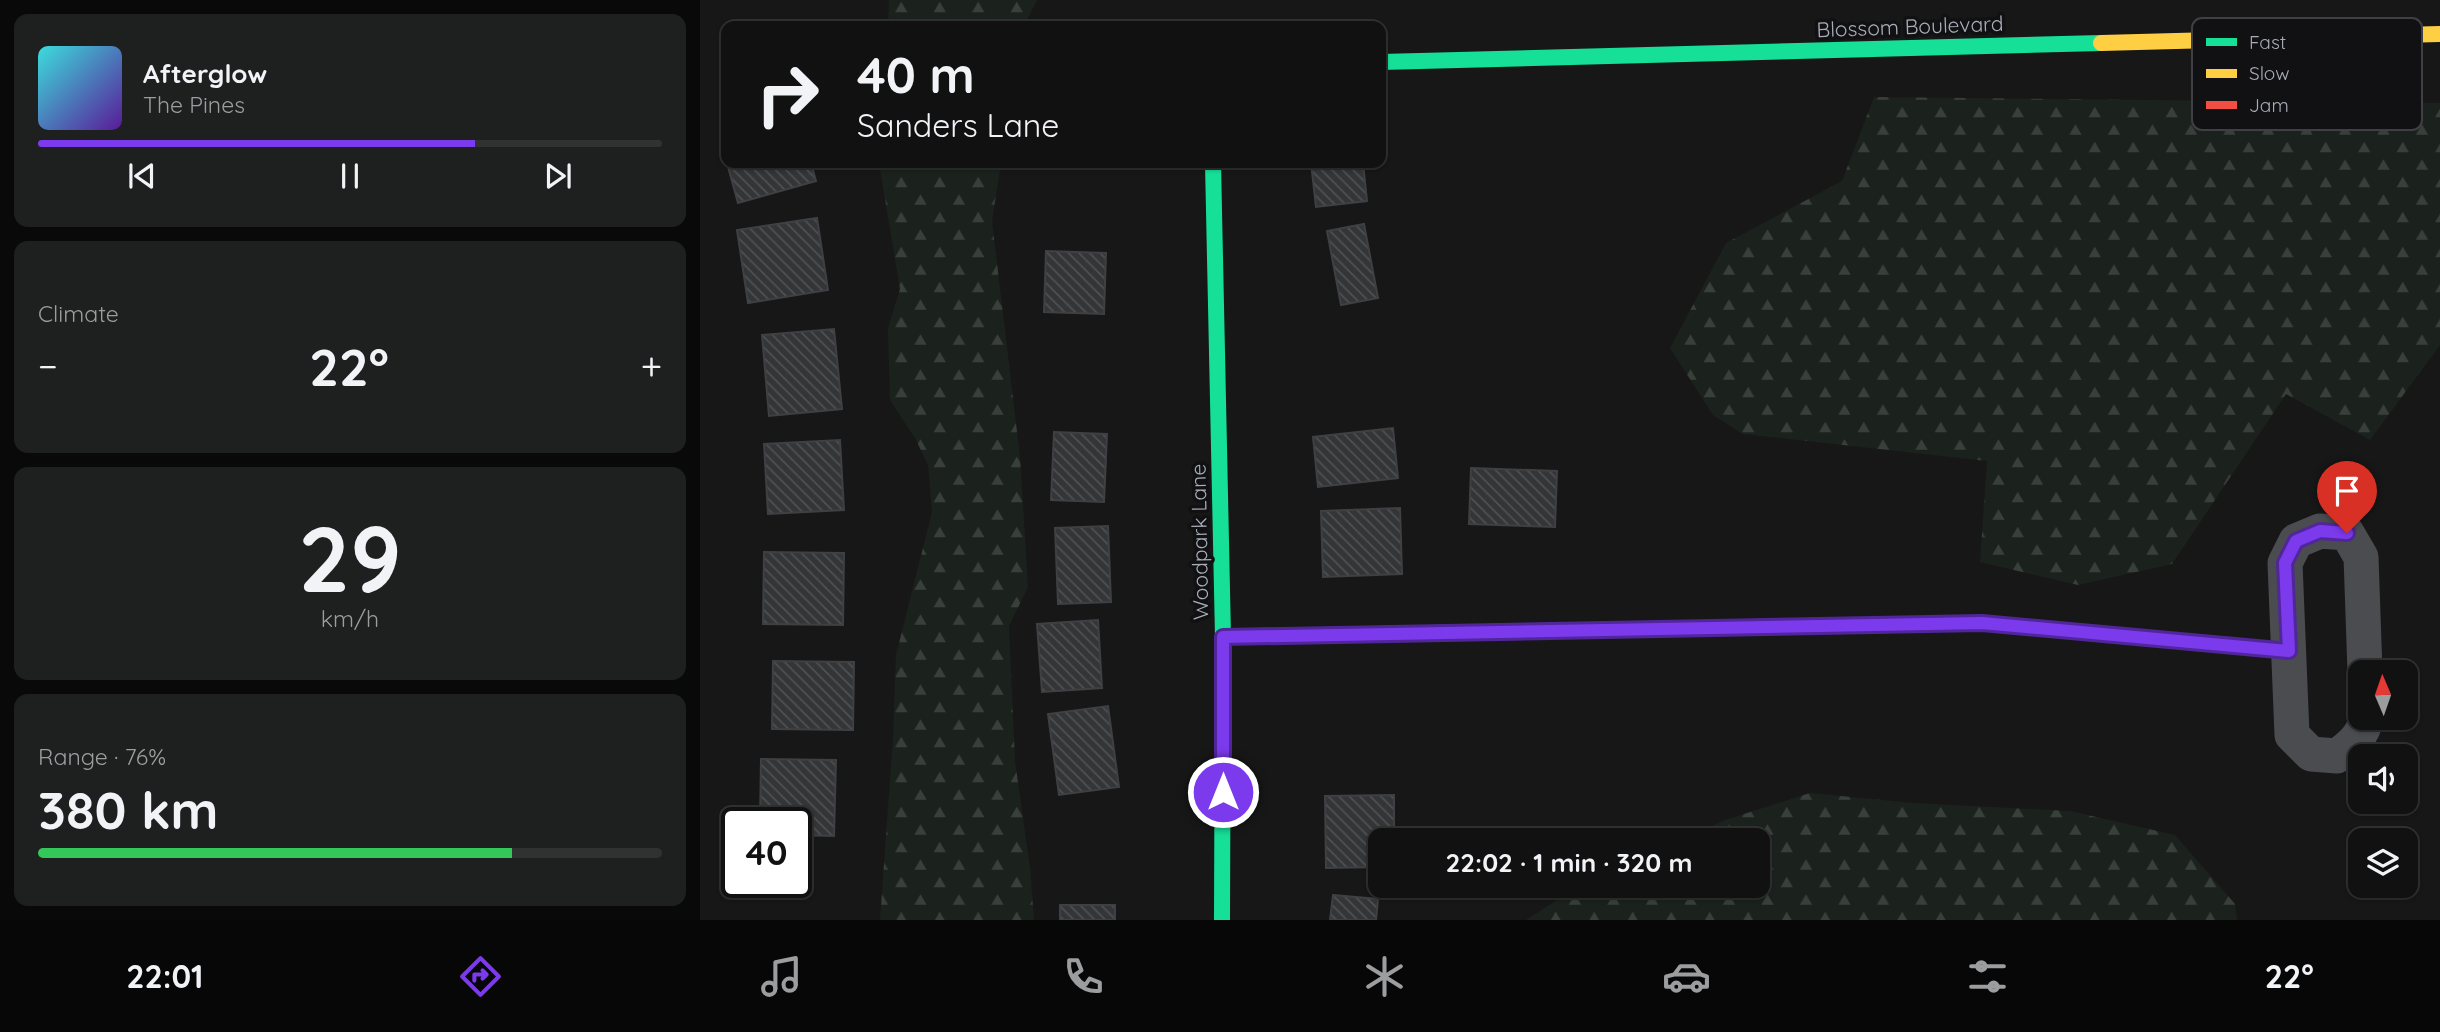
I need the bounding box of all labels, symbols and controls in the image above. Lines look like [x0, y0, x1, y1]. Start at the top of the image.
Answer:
street label: Blossom Boulevard [1816, 10, 2004, 42]
legend [2192, 18, 2422, 130]
text: Fast [2249, 30, 2286, 54]
text: 40 m [857, 44, 975, 105]
icon: right [742, 49, 833, 140]
text: Afterglow [143, 57, 267, 90]
text: Slow [2249, 61, 2290, 85]
text: The Pines [143, 90, 245, 119]
text: Jam [2249, 93, 2289, 117]
text: Sanders Lane [857, 105, 1059, 145]
icon: previous [123, 157, 161, 195]
icon: pause [331, 157, 369, 195]
icon: next [539, 157, 577, 195]
text: Climate [38, 299, 119, 328]
text: 22° [309, 334, 389, 399]
text: − [38, 342, 58, 390]
text: + [641, 342, 662, 390]
pin [2317, 461, 2377, 533]
street label: Woodpark Lane [1185, 464, 1213, 620]
icon: arrive [2328, 472, 2366, 510]
text: 29 [298, 501, 402, 615]
text: km/h [321, 604, 379, 633]
north arrow [2348, 660, 2418, 730]
map controls [2348, 660, 2418, 898]
text: Range · 76% [38, 742, 166, 771]
button: sound [2348, 744, 2418, 814]
position arrow [1186, 755, 1260, 829]
text: 380 km [38, 777, 218, 842]
speed limit sign: 40 [721, 807, 812, 898]
button: layers [2348, 828, 2418, 898]
text: 22:02 · 1 min · 320 m [1445, 846, 1693, 879]
icon: directions [456, 952, 505, 1001]
icon: music [757, 952, 806, 1001]
icon: phone [1059, 952, 1108, 1001]
icon: climate [1360, 952, 1409, 1001]
icon: car [1662, 952, 1711, 1001]
icon: filters [1963, 952, 2012, 1001]
text: 22:01 [126, 956, 203, 996]
text: 22° [2265, 956, 2314, 996]

